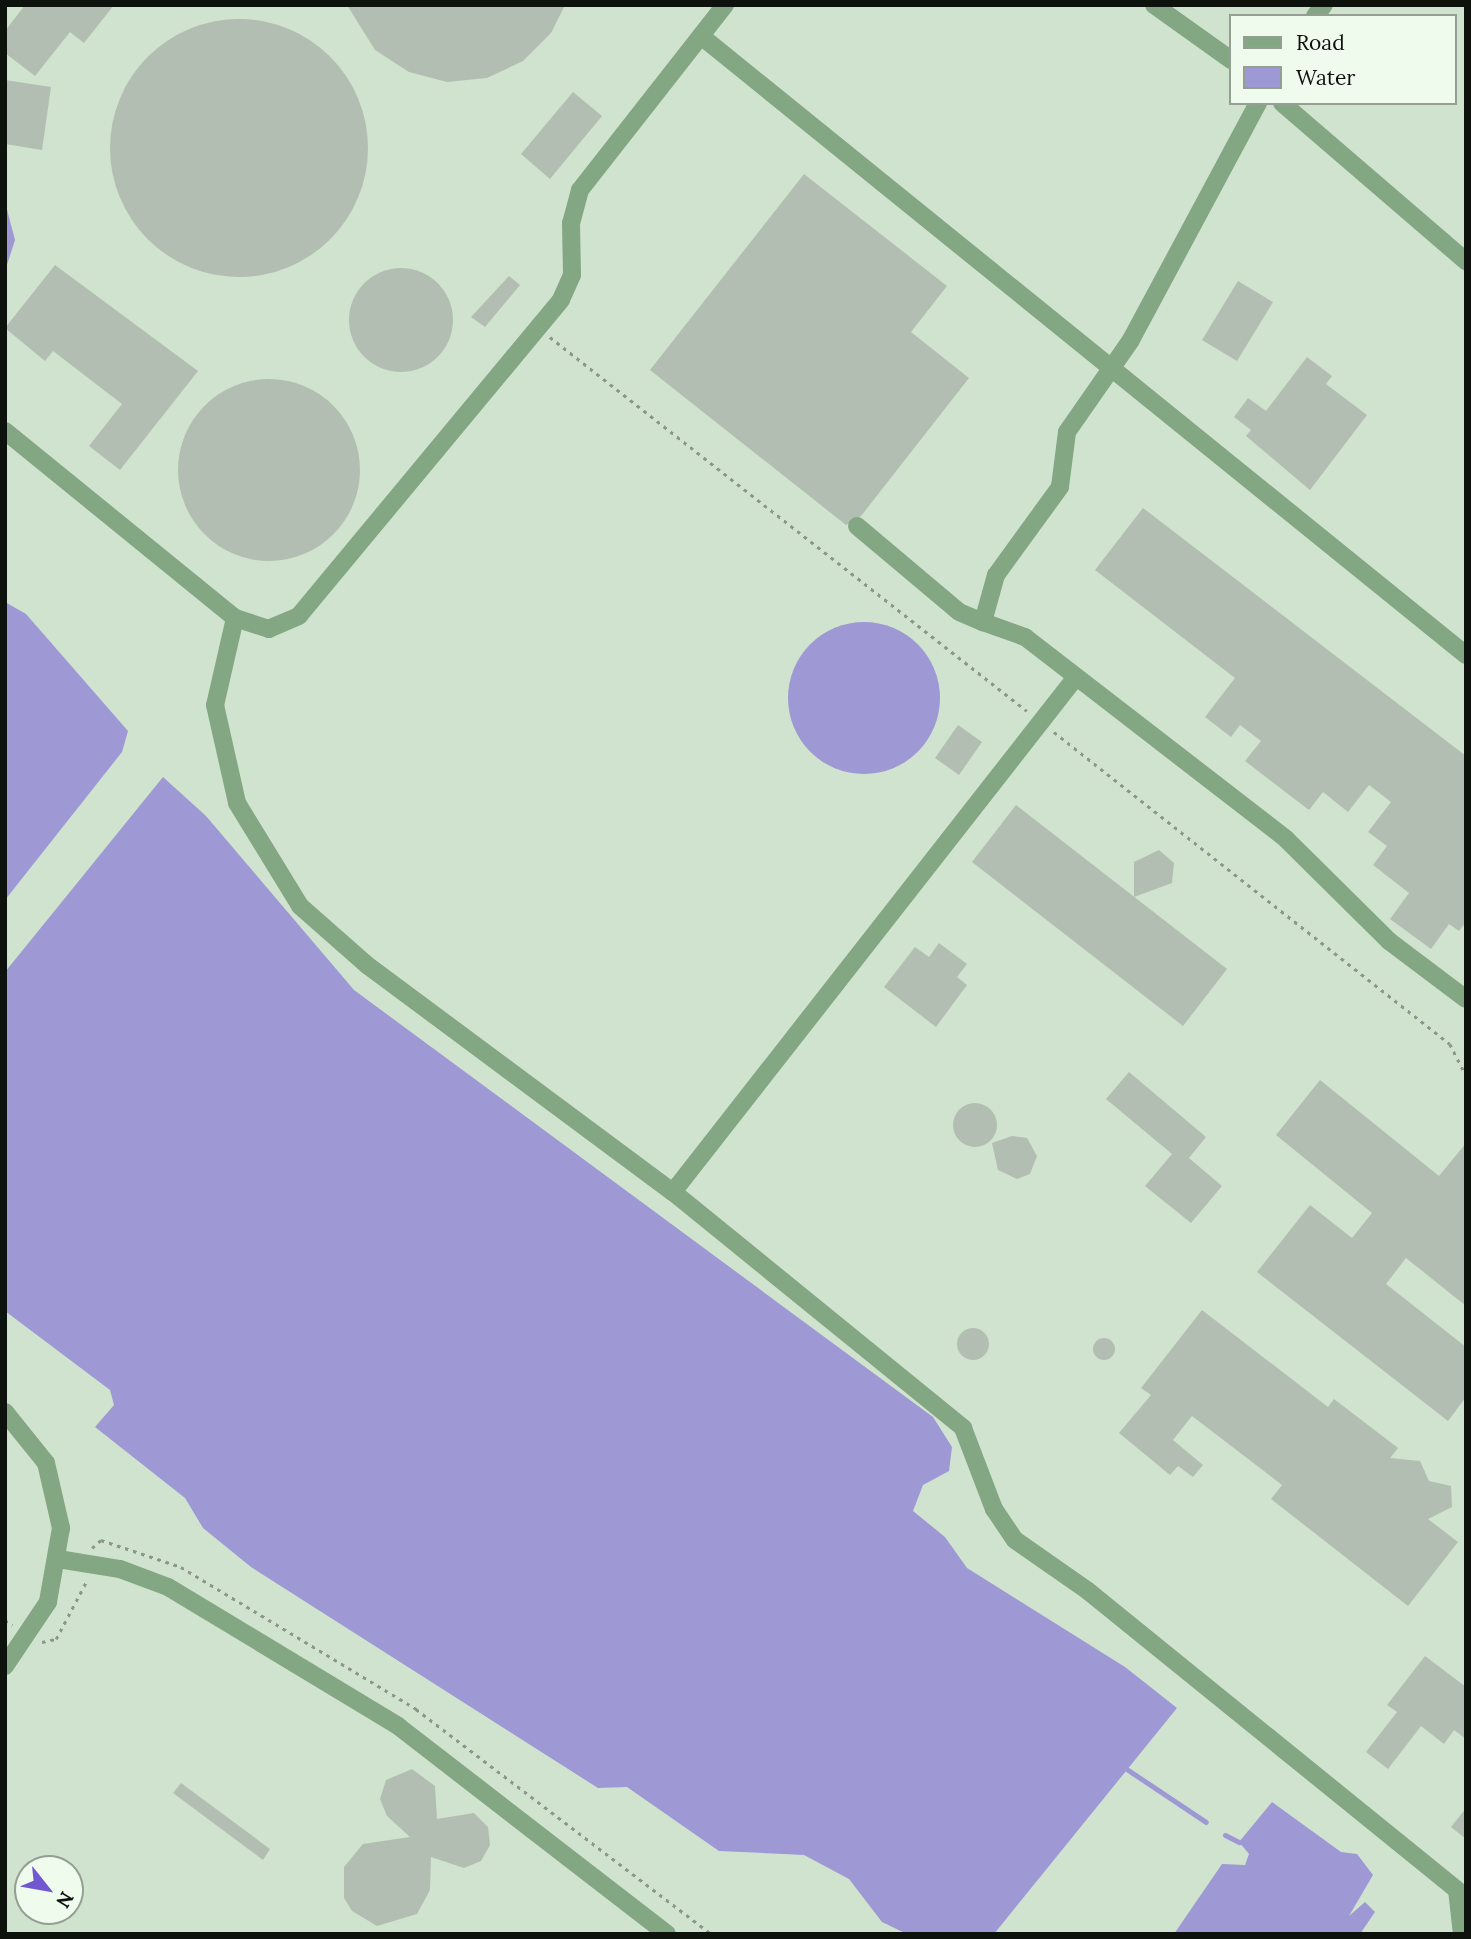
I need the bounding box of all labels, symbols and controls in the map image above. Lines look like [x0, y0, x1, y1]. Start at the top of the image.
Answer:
legend [1230, 14, 1457, 105]
text: Road [1296, 29, 1345, 56]
text: Water [1296, 64, 1355, 91]
north arrow [14, 1855, 84, 1925]
text: N [51, 1887, 79, 1912]

